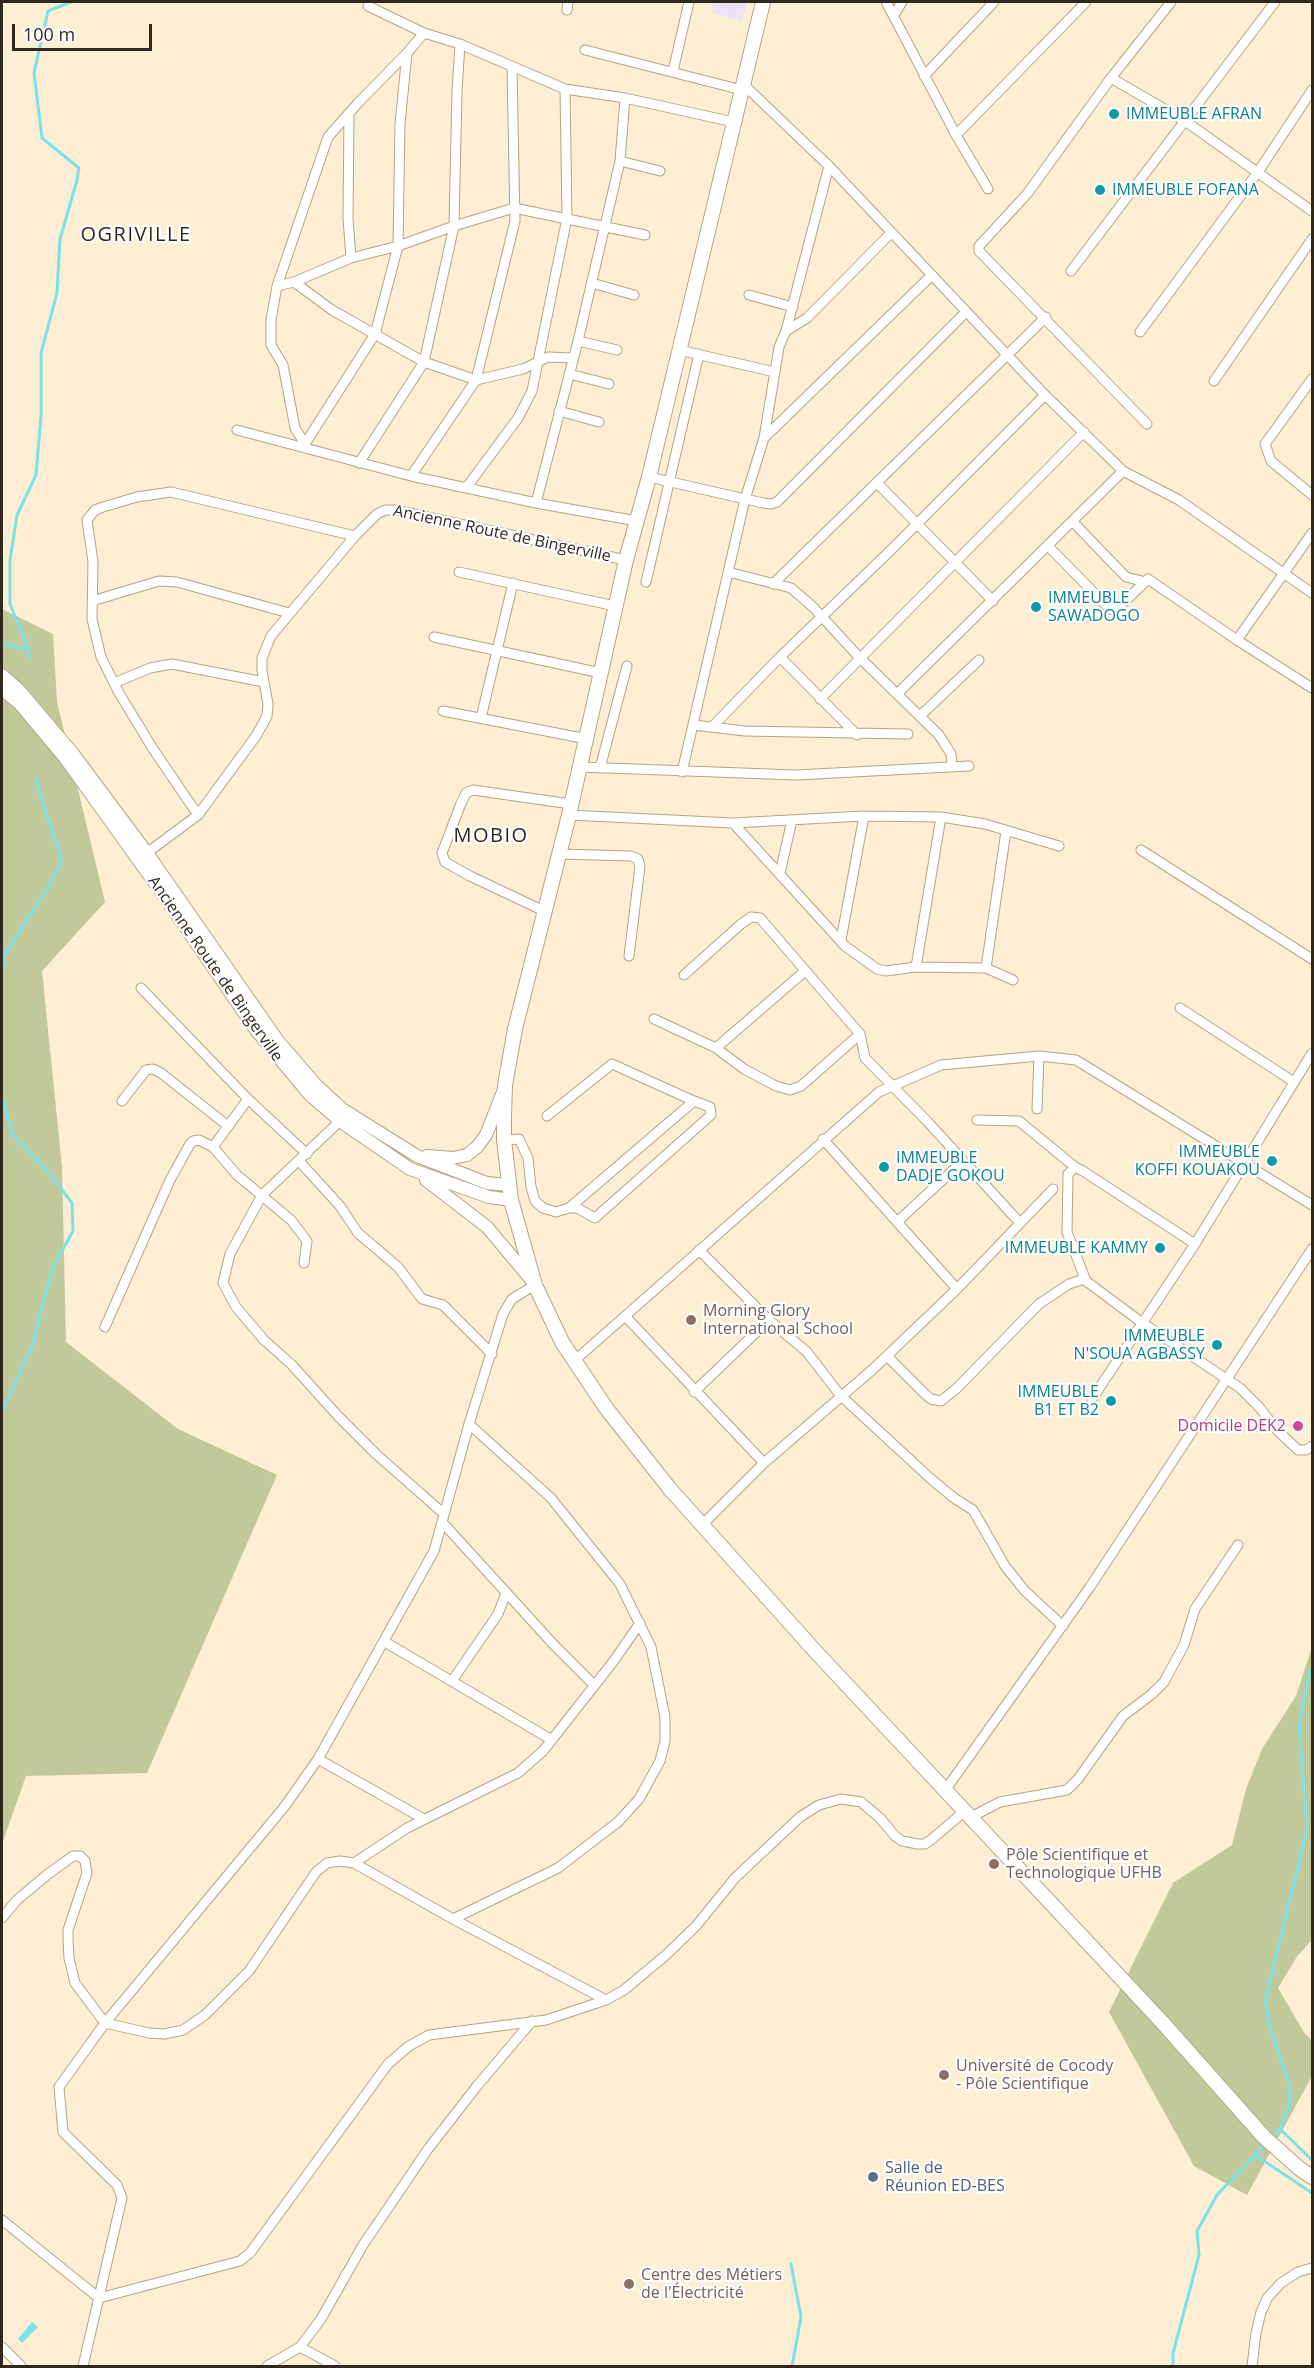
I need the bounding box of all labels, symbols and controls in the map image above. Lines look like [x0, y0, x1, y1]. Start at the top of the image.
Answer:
scale bar [15, 12, 154, 50]
text: 100 m [23, 22, 75, 46]
place label: IMMEUBLE AFRAN [1126, 104, 1262, 124]
marker: IMMEUBLE AFRAN [1107, 107, 1121, 121]
place label: IMMEUBLE FOFANA [1112, 180, 1259, 200]
marker: IMMEUBLE FOFANA [1093, 183, 1107, 197]
district label: OGRIVILLE [80, 223, 192, 247]
street label: Ancienne Route de Bingerville [391, 502, 613, 566]
place label: IMMEUBLE SAWADOGO [1048, 588, 1140, 626]
marker: IMMEUBLE SAWADOGO [1029, 600, 1043, 614]
district label: MOBIO [453, 824, 529, 848]
street label: Ancienne Route de Bingerville [143, 873, 287, 1065]
place label: IMMEUBLE KOFFI KOUAKOU [1135, 1142, 1260, 1180]
place label: IMMEUBLE DADJE GOKOU [896, 1148, 1005, 1186]
marker: IMMEUBLE KOFFI KOUAKOU [1265, 1154, 1279, 1168]
marker: IMMEUBLE DADJE GOKOU [877, 1160, 891, 1174]
place label: IMMEUBLE KAMMY [1005, 1238, 1148, 1258]
marker: IMMEUBLE KAMMY [1153, 1241, 1167, 1255]
place label: Morning Glory International School [703, 1301, 853, 1339]
marker: Morning Glory International School [684, 1313, 698, 1327]
place label: IMMEUBLE N'SOUA AGBASSY [1074, 1326, 1205, 1364]
marker: IMMEUBLE N'SOUA AGBASSY [1210, 1338, 1224, 1352]
place label: IMMEUBLE B1 ET B2 [1018, 1382, 1099, 1420]
marker: IMMEUBLE B1 ET B2 [1104, 1394, 1118, 1408]
place label: Domicile DEK2 [1178, 1416, 1286, 1436]
marker: Domicile DEK2 [1291, 1419, 1305, 1433]
place label: Pôle Scientifique et Technologique UFHB [1006, 1845, 1162, 1883]
marker: Pôle Scientifique et Technologique UFHB [987, 1857, 1001, 1871]
place label: Université de Cocody - Pôle Scientifique [956, 2056, 1113, 2094]
marker: Université de Cocody - Pôle Scientifique [937, 2068, 951, 2082]
place label: Salle de Réunion ED-BES [885, 2158, 1005, 2196]
marker: Salle de Réunion ED-BES [866, 2170, 880, 2184]
place label: Centre des Métiers de l'Électricité [641, 2265, 782, 2303]
marker: Centre des Métiers de l'Électricité [622, 2277, 636, 2291]

